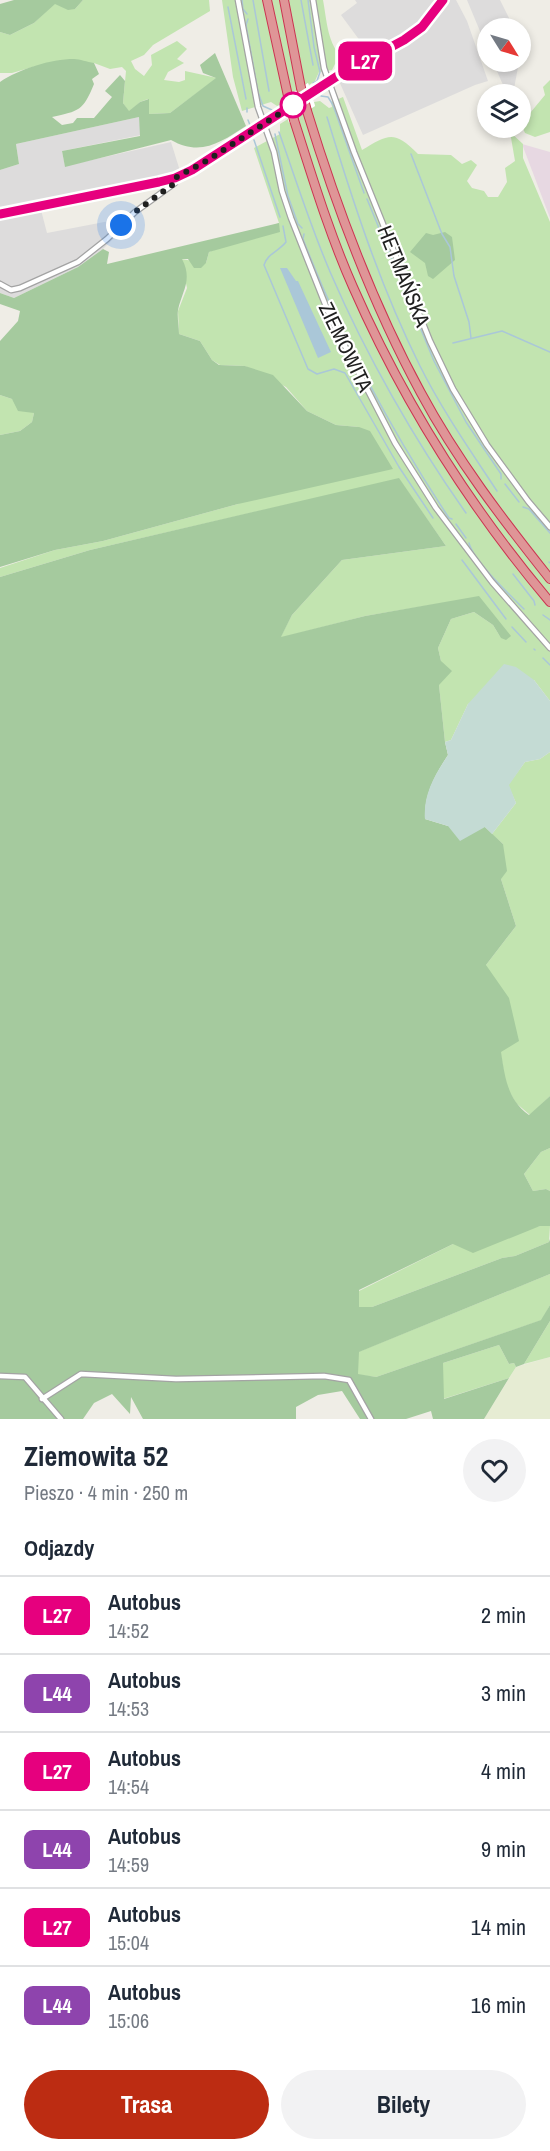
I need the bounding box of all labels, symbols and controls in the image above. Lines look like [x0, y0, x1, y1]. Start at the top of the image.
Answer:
north arrow [477, 18, 531, 72]
map controls [477, 18, 531, 138]
line badge: L27 [330, 42, 400, 80]
text: L27 [350, 47, 380, 76]
button: layers [477, 84, 531, 138]
unlabelled marker [280, 92, 306, 118]
your location [106, 210, 136, 240]
street label: HETMAŃSKA [370, 221, 438, 332]
street label: ZIEMOWITA [312, 297, 380, 397]
text: Ziemowita 52 [24, 1437, 168, 1475]
button: heart [463, 1439, 526, 1502]
text: Pieszo · 4 min · 250 m [24, 1479, 188, 1506]
text: Odjazdy [24, 1533, 94, 1563]
text: Autobus [108, 1587, 181, 1617]
text: 2 min [481, 1600, 526, 1630]
text: L27 [42, 1601, 72, 1630]
text: 14:52 [108, 1617, 149, 1644]
text: Autobus [108, 1665, 181, 1695]
text: 3 min [481, 1678, 526, 1708]
text: L44 [42, 1679, 72, 1708]
text: 14:53 [108, 1695, 149, 1722]
text: Autobus [108, 1743, 181, 1773]
text: 4 min [481, 1756, 526, 1786]
text: L27 [42, 1757, 72, 1786]
text: 14:54 [108, 1773, 149, 1800]
text: Autobus [108, 1821, 181, 1851]
text: 9 min [481, 1834, 526, 1864]
text: L44 [42, 1835, 72, 1864]
text: 14:59 [108, 1851, 149, 1878]
text: Autobus [108, 1899, 181, 1929]
text: 14 min [471, 1912, 526, 1942]
text: L27 [42, 1913, 72, 1942]
text: 15:04 [108, 1929, 149, 1956]
text: Autobus [108, 1977, 181, 2007]
text: 16 min [471, 1990, 526, 2020]
text: L44 [42, 1991, 72, 2020]
text: 15:06 [108, 2007, 149, 2034]
button: Trasa [24, 2070, 269, 2139]
button: Bilety [281, 2070, 526, 2139]

